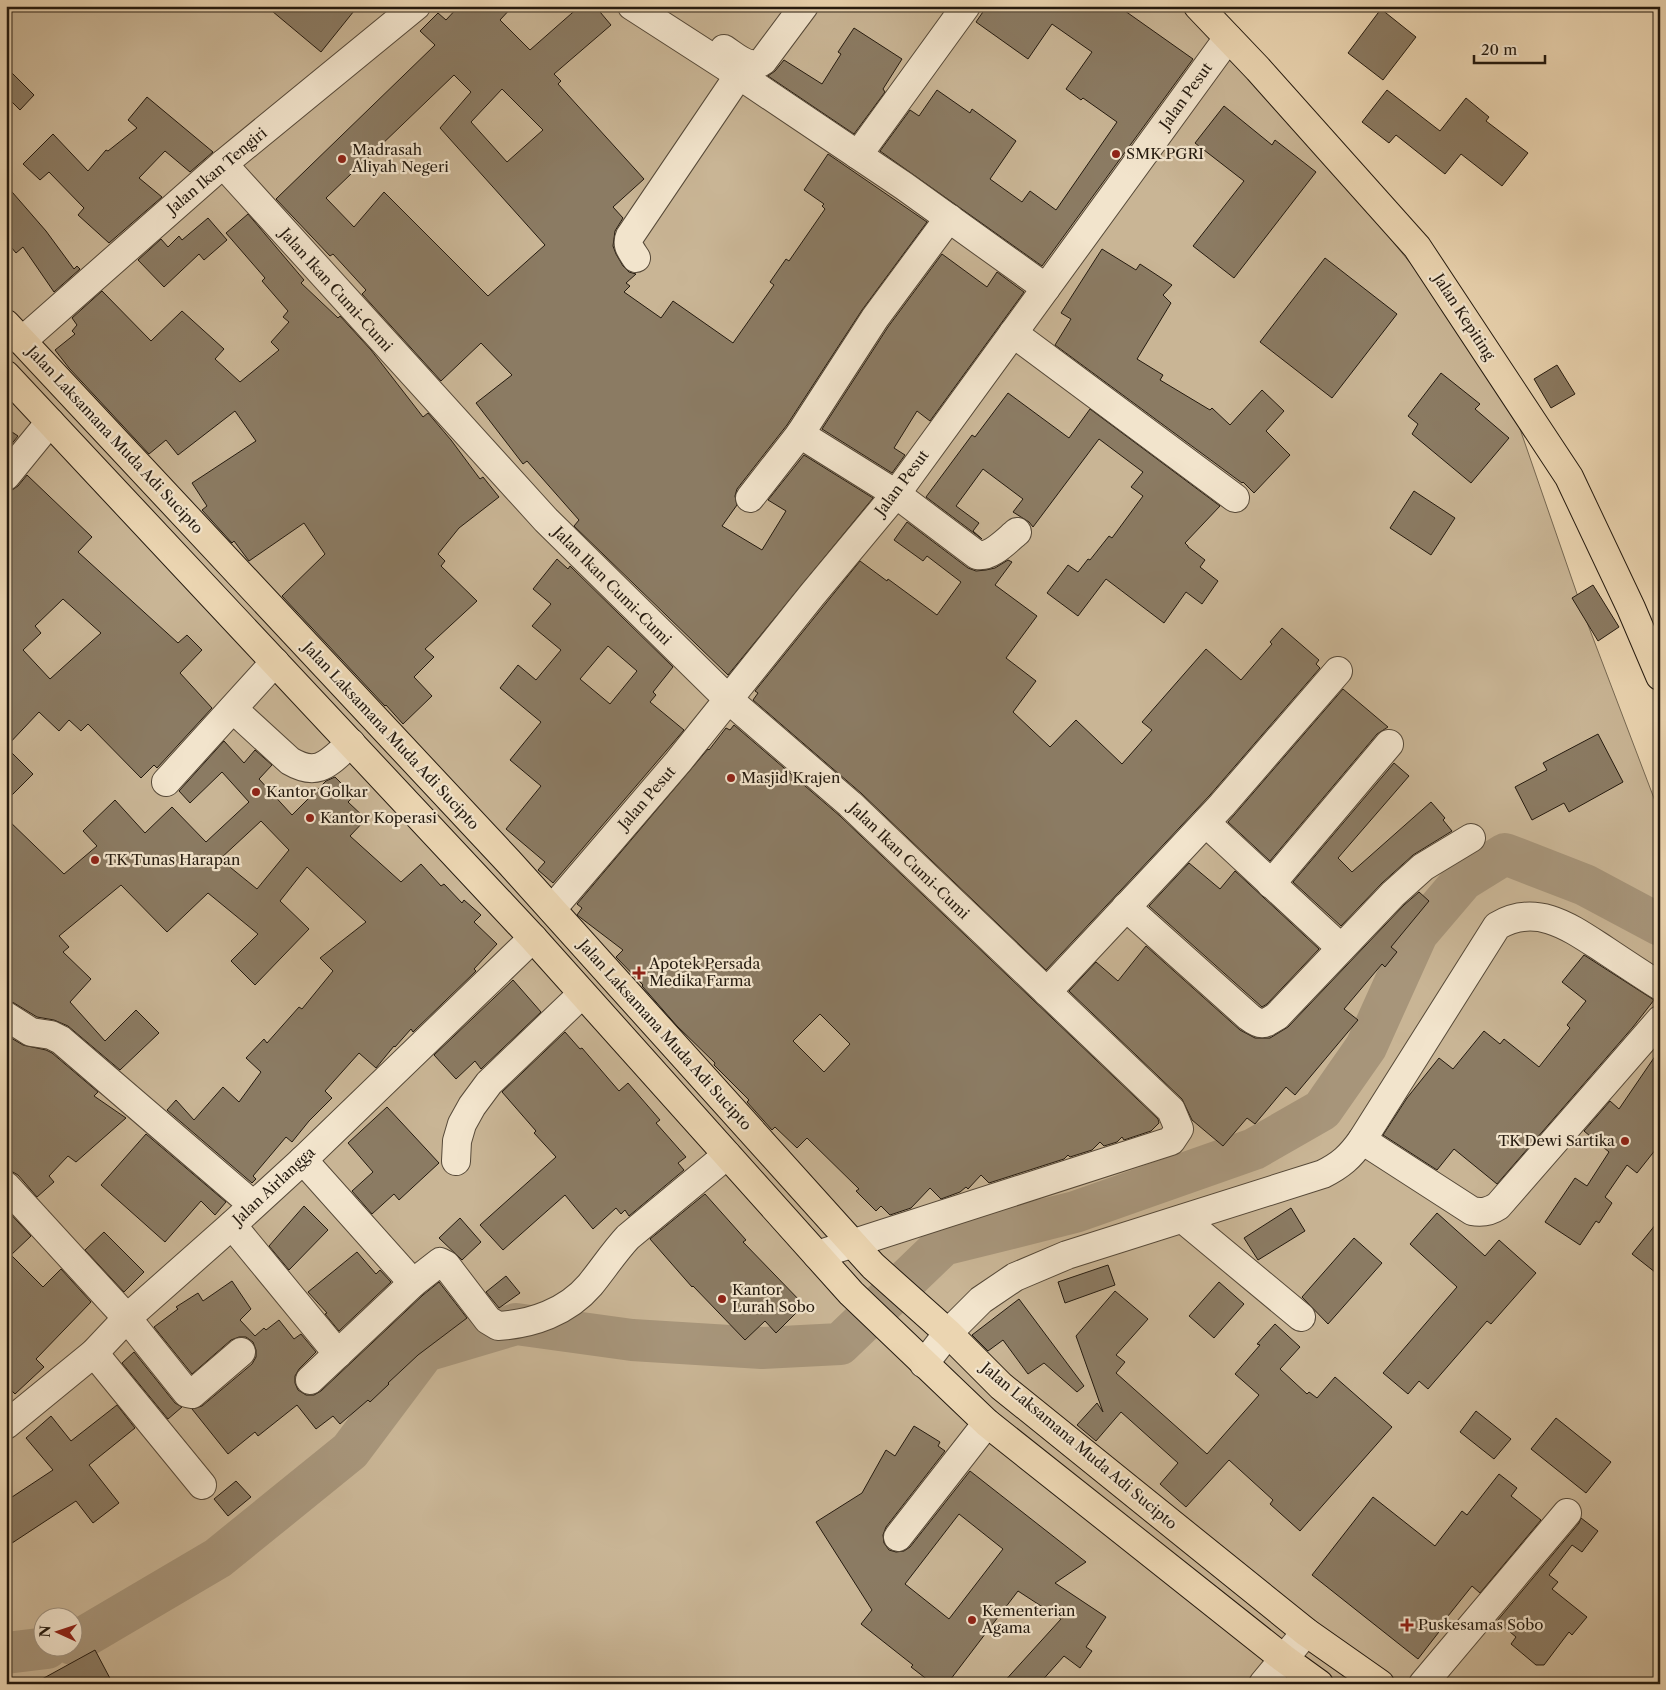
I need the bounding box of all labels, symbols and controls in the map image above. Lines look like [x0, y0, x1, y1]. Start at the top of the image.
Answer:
scale bar [1474, 32, 1545, 64]
text: 20 m [1481, 40, 1517, 59]
street label: Jalan Pesut [1154, 58, 1217, 134]
street label: Jalan Ikan Tengiri [161, 123, 271, 219]
place label: Madrasah Aliyah Negeri [351, 140, 449, 176]
place label: SMK PGRI [1126, 144, 1204, 163]
marker: SMK PGRI [1110, 148, 1122, 160]
marker: Madrasah Aliyah Negeri [336, 153, 348, 165]
street label: Jalan Ikan Cumi-Cumi [275, 223, 397, 356]
street label: Jalan Kepiting [1428, 268, 1500, 364]
street label: Jalan Laksamana Muda Adi Sucipto [22, 340, 208, 538]
street label: Jalan Pesut [869, 445, 933, 521]
street label: Jalan Ikan Cumi-Cumi [548, 521, 676, 649]
street label: Jalan Laksamana Muda Adi Sucipto [298, 636, 484, 834]
street label: Jalan Pesut [613, 762, 680, 835]
place label: Masjid Krajen [741, 768, 841, 787]
marker: Masjid Krajen [725, 772, 737, 784]
place label: Kantor Golkar [266, 782, 368, 801]
marker: Kantor Golkar [250, 786, 262, 798]
street label: Jalan Ikan Cumi-Cumi [844, 797, 974, 923]
place label: Kantor Koperasi [320, 808, 437, 827]
marker: Kantor Koperasi [304, 812, 316, 824]
place label: TK Tunas Harapan [105, 850, 241, 869]
marker: TK Tunas Harapan [89, 854, 101, 866]
street label: Jalan Laksamana Muda Adi Sucipto [573, 934, 756, 1134]
place label: Apotek Persada Medika Farma [648, 954, 760, 990]
marker: Apotek Persada Medika Farma [633, 967, 645, 979]
place label: TK Dewi Sartika [1498, 1131, 1615, 1150]
marker: TK Dewi Sartika [1619, 1135, 1631, 1147]
street label: Jalan Airlangga [227, 1143, 319, 1230]
place label: Kantor Lurah Sobo [732, 1280, 815, 1316]
marker: Kantor Lurah Sobo [716, 1293, 728, 1305]
street label: Jalan Laksamana Muda Adi Sucipto [976, 1357, 1181, 1533]
place label: Kementerian Agama [981, 1601, 1076, 1637]
north arrow [32, 1608, 82, 1658]
marker: Kementerian Agama [966, 1614, 978, 1626]
place label: Puskesamas Sobo [1418, 1615, 1543, 1634]
marker: Puskesamas Sobo [1400, 1618, 1414, 1632]
text: N [36, 1625, 54, 1638]

